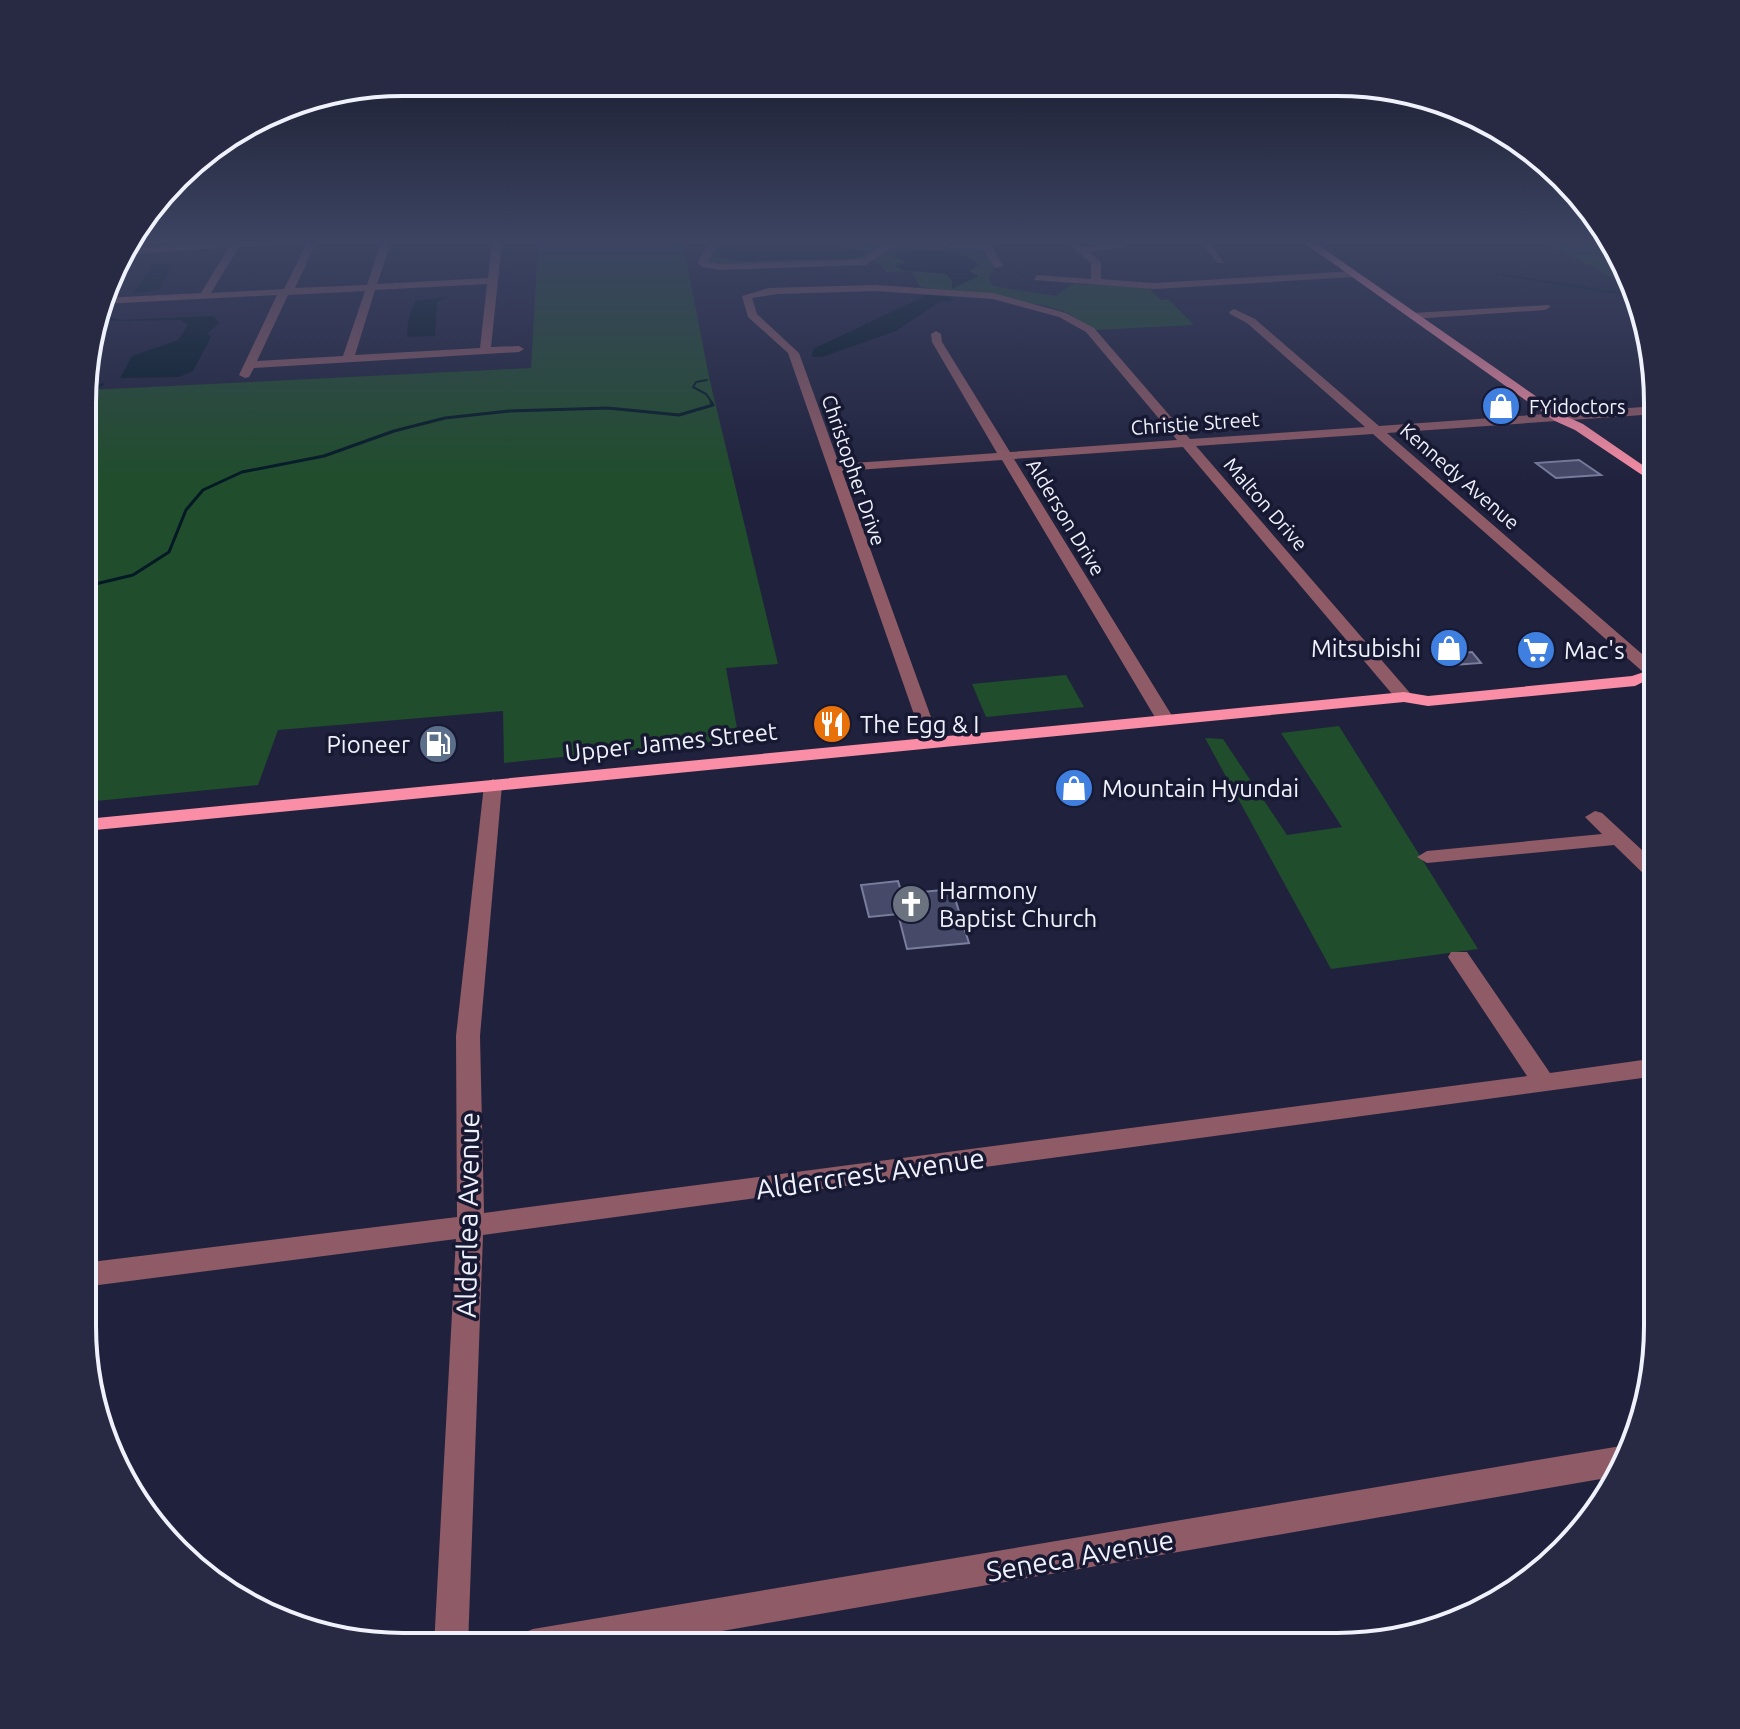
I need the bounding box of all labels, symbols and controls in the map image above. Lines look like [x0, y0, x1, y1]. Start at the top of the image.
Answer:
shop icon: FYidoctors [1480, 385, 1522, 427]
street label: Christopher Drive [817, 392, 891, 548]
place label: FYidoctors [1529, 395, 1626, 418]
street label: Christie Street [1130, 407, 1260, 439]
street label: Kennedy Avenue [1396, 418, 1524, 534]
street label: Malton Drive [1219, 453, 1313, 555]
street label: Alderson Drive [1022, 454, 1110, 580]
shop icon: Mitsubishi [1428, 627, 1470, 669]
supermarket icon: Mac's [1515, 629, 1557, 671]
place label: Mitsubishi [1311, 635, 1421, 662]
place label: Mac's [1564, 637, 1625, 664]
restaurant icon: The Egg & I [811, 703, 853, 745]
place label: The Egg & I [860, 711, 979, 738]
street label: Upper James Street [564, 717, 779, 767]
fuel station icon: Pioneer [417, 723, 459, 765]
place label: Pioneer [326, 731, 410, 758]
shop icon: Mountain Hyundai [1053, 767, 1095, 809]
place label: Mountain Hyundai [1102, 775, 1299, 802]
place label: Harmony Baptist Church [939, 877, 1097, 932]
church icon: Harmony Baptist Church [890, 883, 932, 925]
street label: Alderlea Avenue [450, 1112, 484, 1318]
street label: Aldercrest Avenue [754, 1142, 986, 1204]
street label: Seneca Avenue [984, 1523, 1176, 1587]

